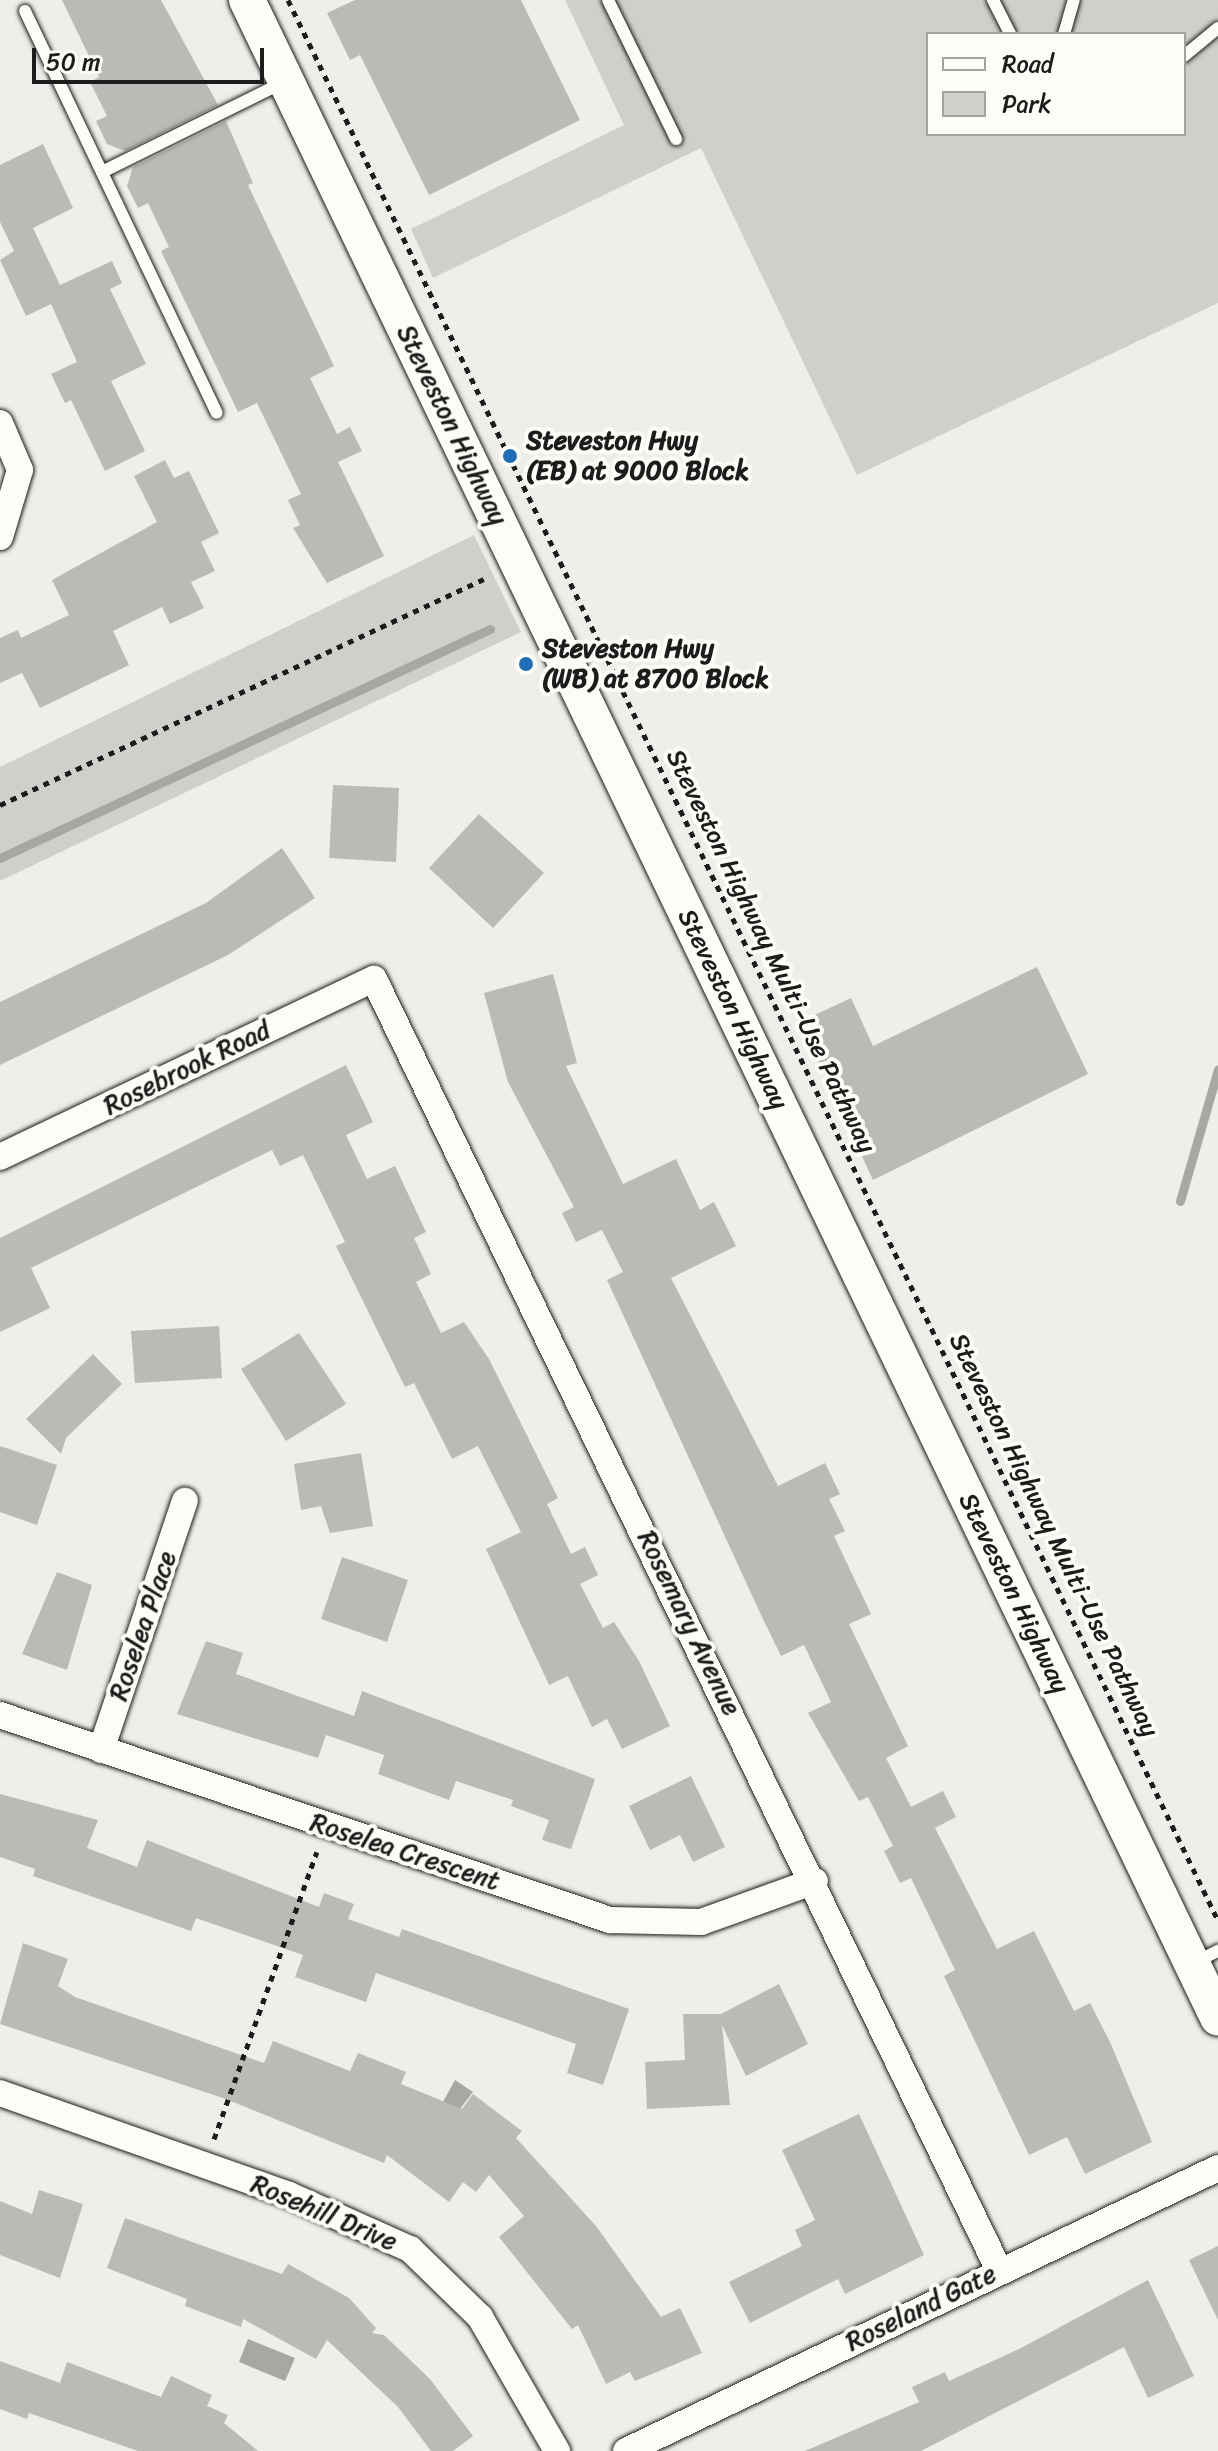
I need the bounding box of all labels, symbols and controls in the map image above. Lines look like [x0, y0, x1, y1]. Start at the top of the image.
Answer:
scale bar [36, 32, 268, 82]
legend [926, 32, 1186, 136]
text: 50 m [46, 41, 101, 83]
text: Road [1002, 43, 1053, 85]
text: Park [1002, 83, 1051, 125]
street label: Steveston Highway [390, 320, 514, 530]
place label: Steveston Hwy (EB) at 9000 Block [526, 425, 749, 486]
marker: Steveston Hwy (EB) at 9000 Block [501, 447, 519, 465]
place label: Steveston Hwy (WB) at 8700 Block [542, 633, 769, 694]
marker: Steveston Hwy (WB) at 8700 Block [517, 655, 535, 673]
street label: Steveston Highway Multi-Use Pathway [660, 744, 882, 1158]
street label: Steveston Highway [671, 904, 795, 1114]
street label: Rosebrook Road [99, 1014, 275, 1122]
street label: Steveston Highway Multi-Use Pathway [943, 1328, 1165, 1742]
street label: Steveston Highway [952, 1488, 1076, 1698]
street label: Rosemary Avenue [631, 1526, 747, 1720]
street label: Roselea Place [103, 1547, 183, 1705]
street label: Roselea Crescent [306, 1807, 504, 1897]
street label: Rosehill Drive [246, 2168, 402, 2258]
street label: Roseland Gate [841, 2258, 1001, 2358]

